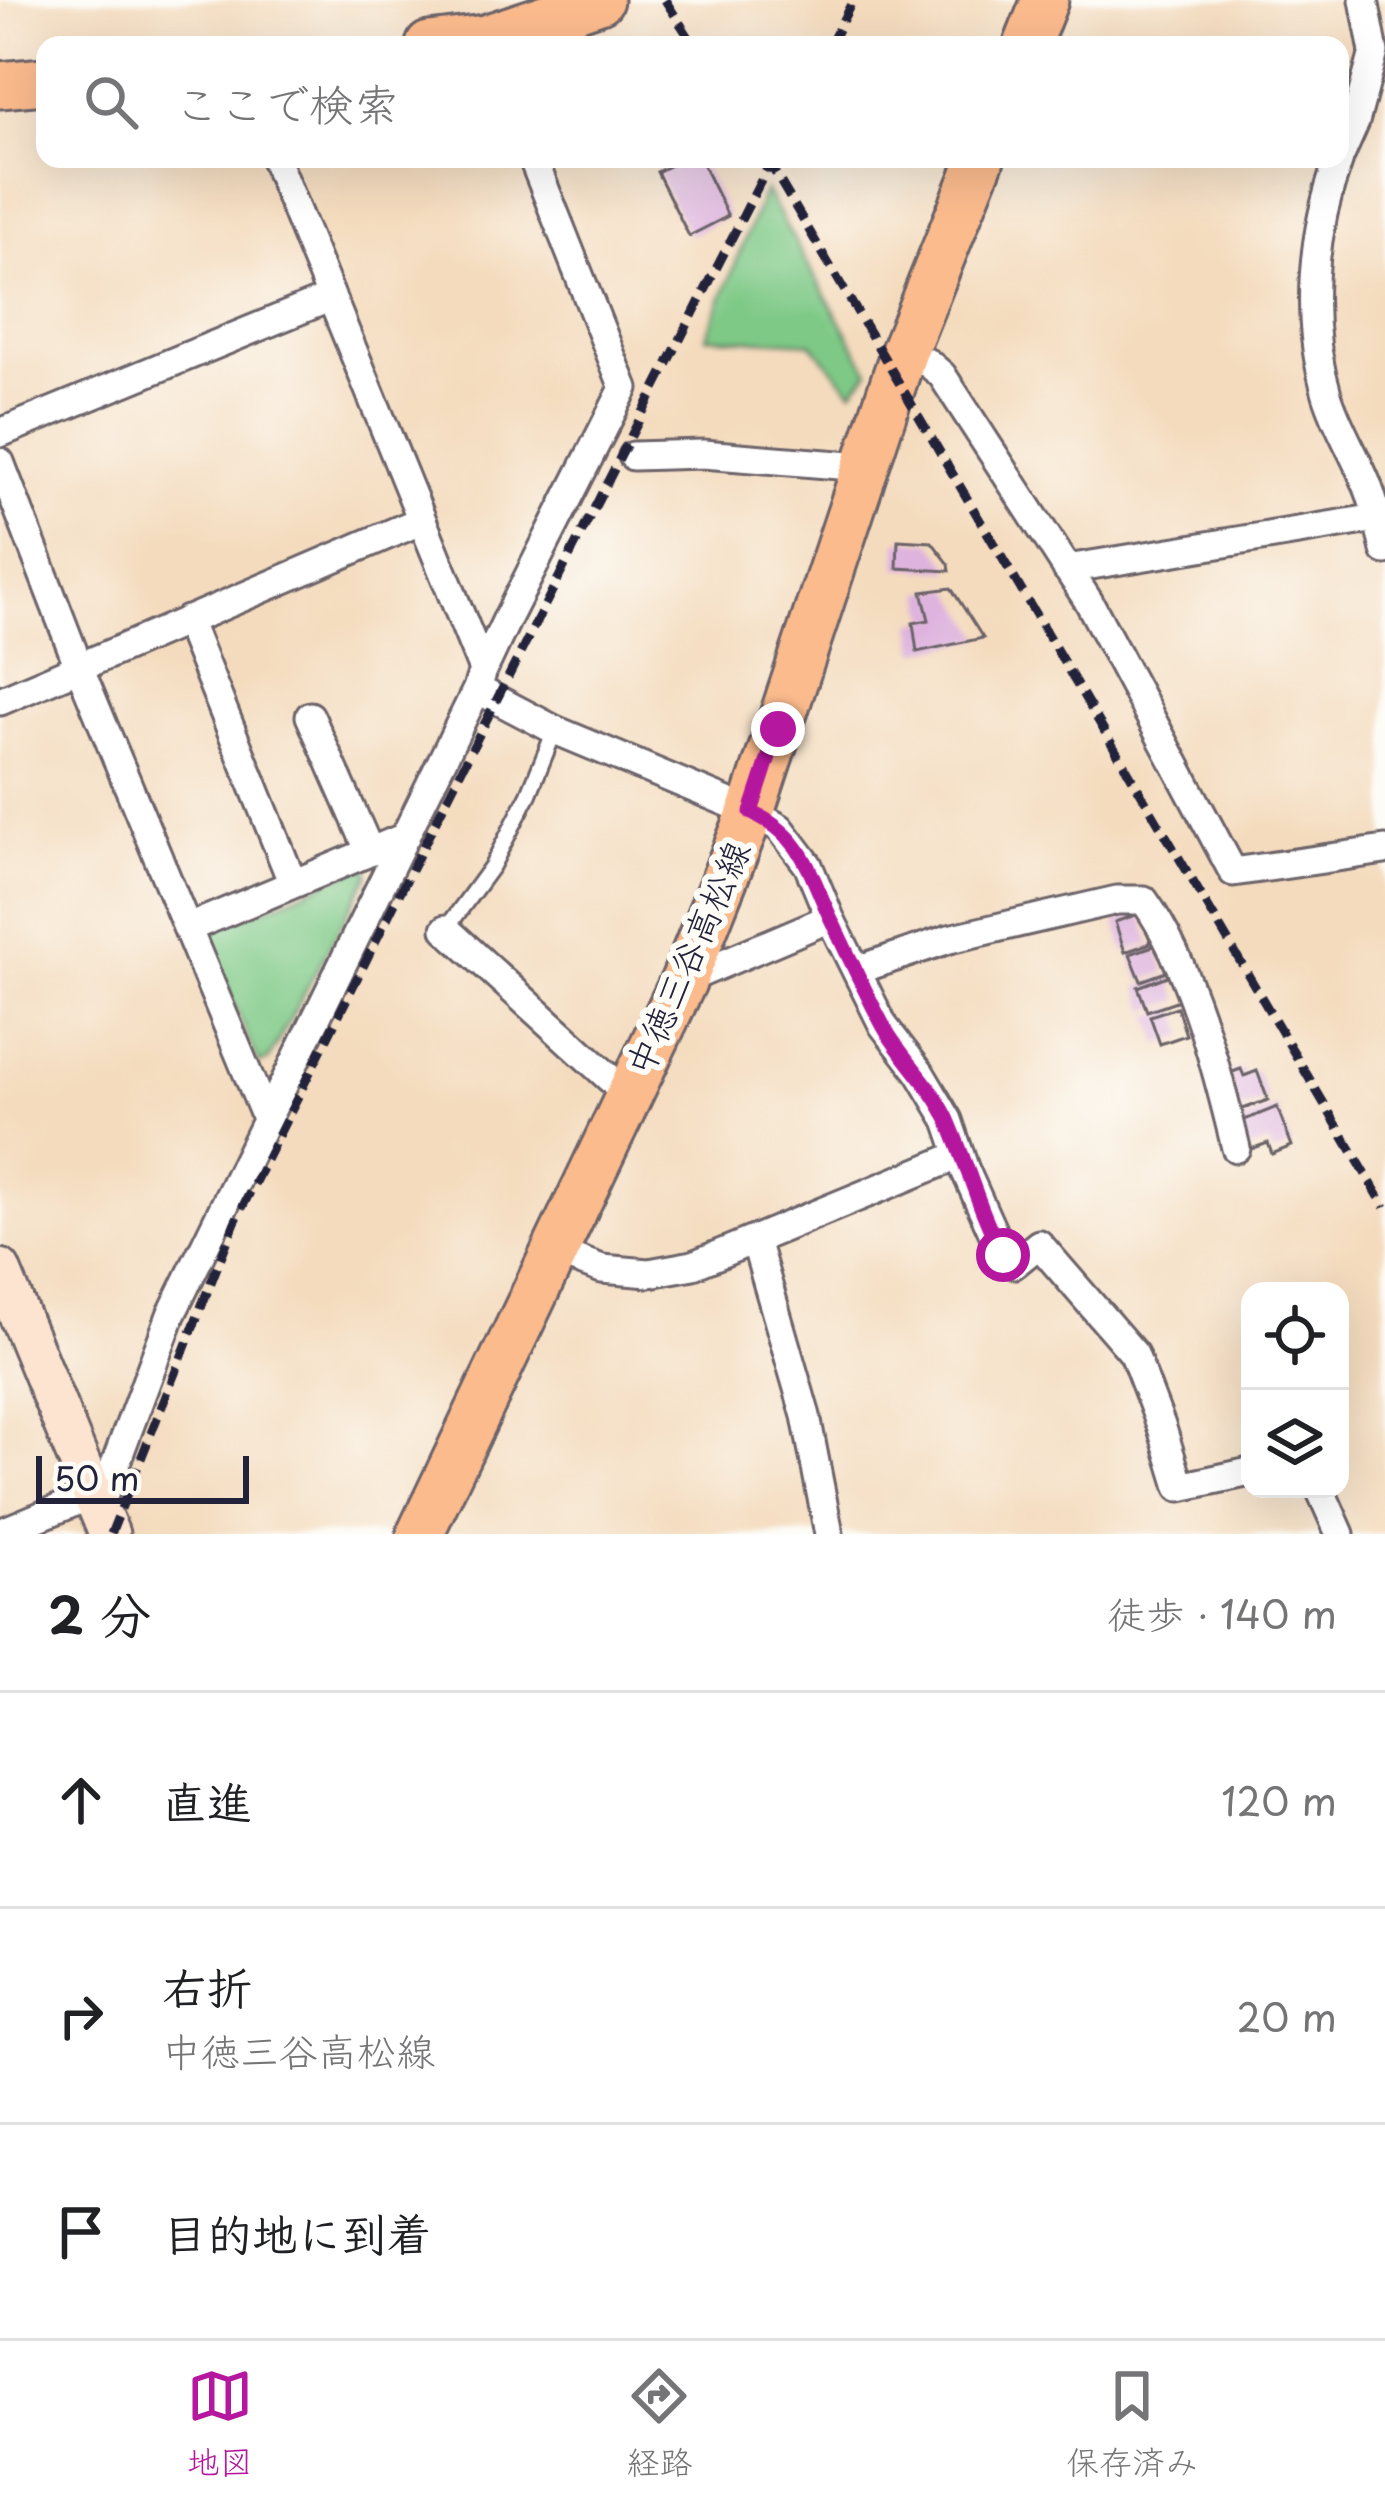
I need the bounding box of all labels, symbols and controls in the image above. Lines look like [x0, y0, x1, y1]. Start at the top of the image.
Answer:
search box [36, 36, 1349, 168]
text: ここで検索 [174, 68, 399, 136]
icon: search [78, 69, 144, 135]
route end [751, 702, 805, 756]
street label: 中徳三谷高松線 [610, 831, 762, 1083]
route start [976, 1228, 1030, 1282]
map controls [1241, 1282, 1349, 1498]
button: locate [1241, 1282, 1349, 1390]
button: layers [1241, 1390, 1349, 1498]
scale bar [36, 1450, 249, 1503]
text: 50 m [54, 1452, 140, 1502]
text: 2 分 [48, 1574, 151, 1651]
text: 徒歩 · 140 m [1107, 1583, 1337, 1642]
text: 直進 [162, 1766, 252, 1834]
icon: ahead [48, 1767, 114, 1833]
text: 120 m [1221, 1770, 1337, 1829]
text: 右折 [162, 1952, 252, 2020]
icon: right [48, 1983, 114, 2049]
text: 20 m [1236, 1986, 1337, 2045]
text: 中徳三谷高松線 [162, 2020, 435, 2079]
text: 目的地に到着 [162, 2198, 432, 2266]
icon: arrive [48, 2199, 114, 2265]
tab: 地図 [187, 2363, 253, 2485]
tab: 経路 [626, 2363, 692, 2485]
tab: 保存済み [1066, 2363, 1198, 2485]

